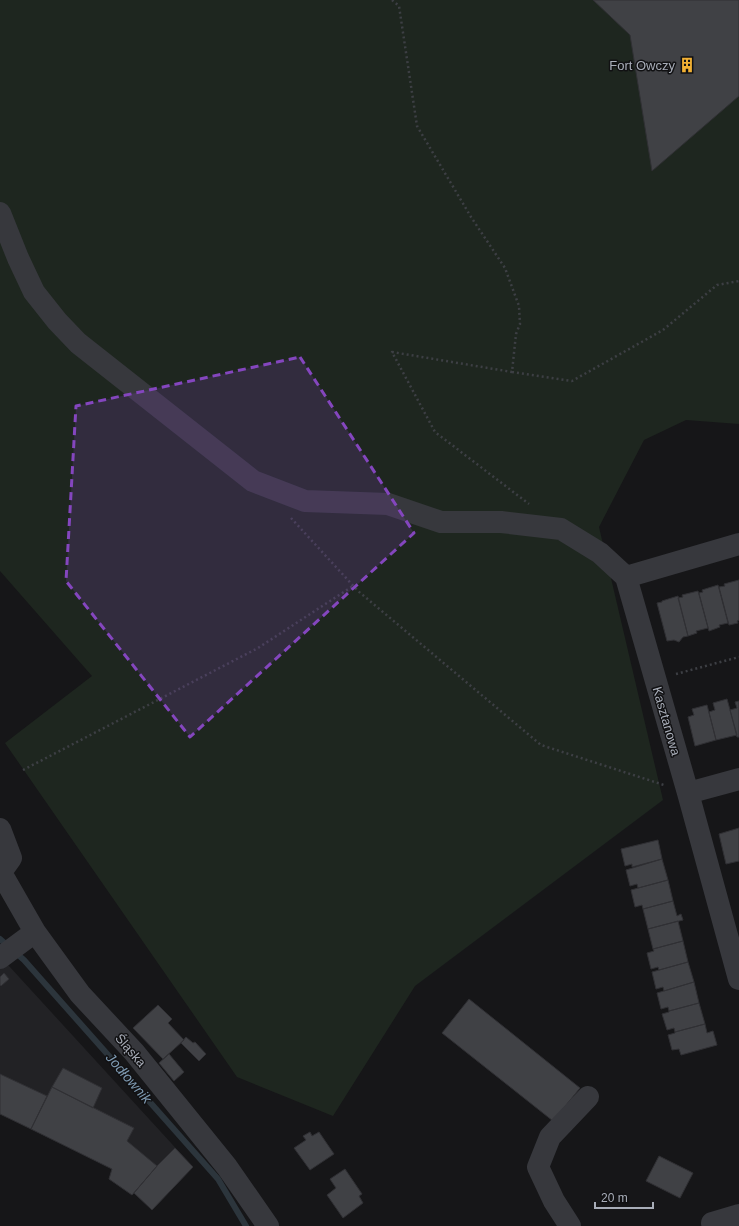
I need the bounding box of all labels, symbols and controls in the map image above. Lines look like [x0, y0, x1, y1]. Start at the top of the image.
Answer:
building icon: Fort Owczy [678, 56, 696, 74]
place label: Fort Owczy [609, 58, 675, 73]
street label: Kasztanowa [650, 685, 684, 758]
street label: Śląska [112, 1031, 150, 1071]
water label: Jodłownik [102, 1049, 156, 1107]
scale bar [595, 1184, 653, 1210]
text: 20 m [601, 1191, 628, 1205]

